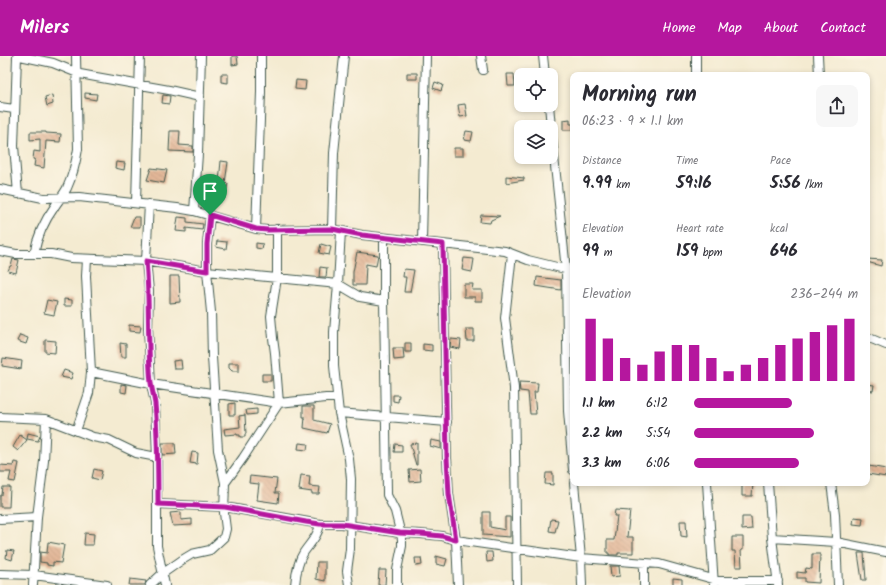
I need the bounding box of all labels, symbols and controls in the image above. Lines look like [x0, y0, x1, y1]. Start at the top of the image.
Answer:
text: Milers [20, 13, 69, 43]
text: Home [662, 17, 696, 39]
text: Map [718, 17, 742, 39]
text: About [764, 17, 798, 39]
text: Contact [820, 17, 866, 39]
map controls [514, 68, 558, 164]
button: locate [514, 68, 558, 112]
text: Morning run [582, 78, 697, 113]
button: share [816, 85, 858, 127]
text: 06:23 · 9 × 1.1 km [582, 111, 683, 132]
button: layers [514, 120, 558, 164]
text: Distance [582, 152, 622, 170]
text: Time [676, 152, 698, 170]
text: Pace [770, 152, 791, 170]
text: 9.99 [582, 170, 612, 197]
text: 59:16 [676, 170, 712, 197]
text: 5:56 [770, 170, 801, 197]
pin [193, 174, 227, 215]
text: km [612, 176, 630, 194]
text: /km [801, 176, 823, 194]
icon: arrive [199, 180, 221, 202]
text: Elevation [582, 220, 624, 238]
text: Heart rate [676, 220, 724, 238]
text: kcal [770, 220, 788, 238]
text: 99 [582, 238, 599, 265]
text: 159 [676, 238, 698, 265]
text: 646 [770, 238, 798, 265]
text: m [599, 244, 612, 262]
text: bpm [698, 244, 723, 262]
text: Elevation [582, 284, 631, 305]
text: 236–244 m [790, 284, 858, 305]
text: 1.1 km [582, 393, 615, 414]
text: 6:12 [646, 393, 668, 414]
text: 2.2 km [582, 423, 622, 444]
text: 5:54 [646, 423, 670, 444]
text: 3.3 km [582, 453, 621, 474]
text: 6:06 [646, 453, 670, 474]

